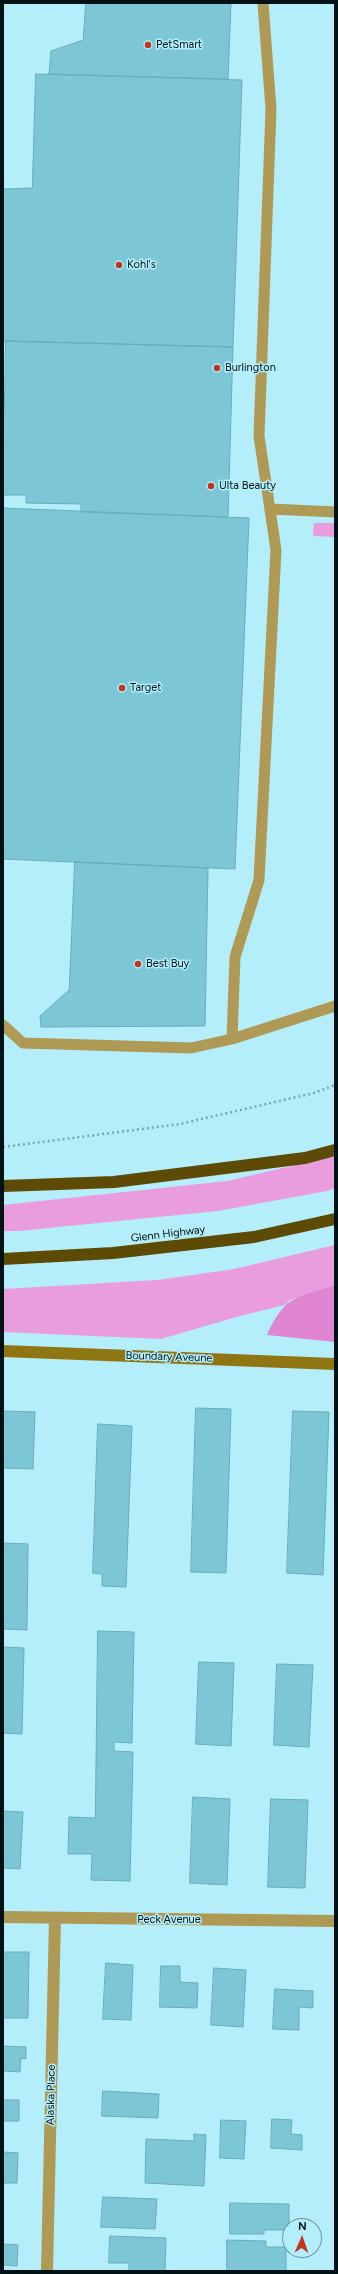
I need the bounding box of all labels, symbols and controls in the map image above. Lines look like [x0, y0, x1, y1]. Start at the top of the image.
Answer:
place label: PetSmart [156, 38, 202, 52]
marker: PetSmart [143, 40, 153, 50]
place label: Kohl's [127, 258, 156, 272]
marker: Kohl's [114, 260, 124, 270]
place label: Burlington [225, 361, 276, 375]
marker: Burlington [212, 363, 222, 373]
place label: Ulta Beauty [219, 479, 276, 493]
marker: Ulta Beauty [206, 481, 216, 491]
place label: Target [130, 681, 161, 695]
marker: Target [117, 683, 127, 693]
place label: Best Buy [146, 957, 189, 971]
marker: Best Buy [133, 959, 143, 969]
street label: Glenn Highway [130, 1223, 206, 1245]
street label: Boundary Aveune [125, 1349, 213, 1365]
street label: Peck Avenue [137, 1913, 201, 1927]
street label: Alaska Place [44, 2065, 58, 2125]
north arrow [282, 2218, 322, 2258]
text: N [298, 2220, 307, 2233]

